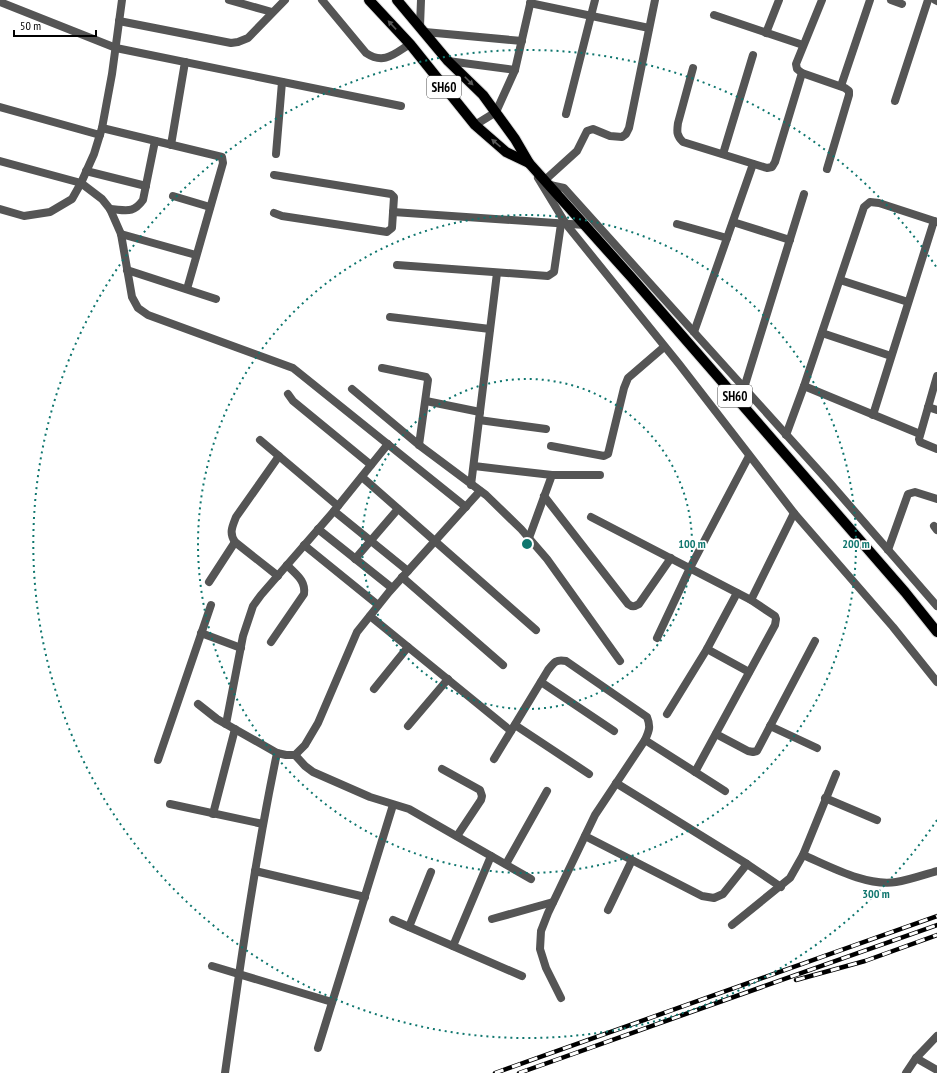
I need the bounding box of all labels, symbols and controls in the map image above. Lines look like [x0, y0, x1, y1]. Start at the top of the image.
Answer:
scale bar [14, 12, 96, 38]
text: 50 m [20, 18, 41, 33]
one-way arrow [387, 20, 397, 30]
road number: SH60 [427, 76, 461, 98]
one-way arrow [464, 77, 474, 86]
one-way arrow [491, 139, 501, 148]
road number: SH60 [718, 385, 752, 407]
text: 100 m [678, 536, 706, 551]
text: 200 m [842, 536, 870, 551]
centre of rings [520, 537, 534, 551]
text: 300 m [862, 886, 890, 901]

